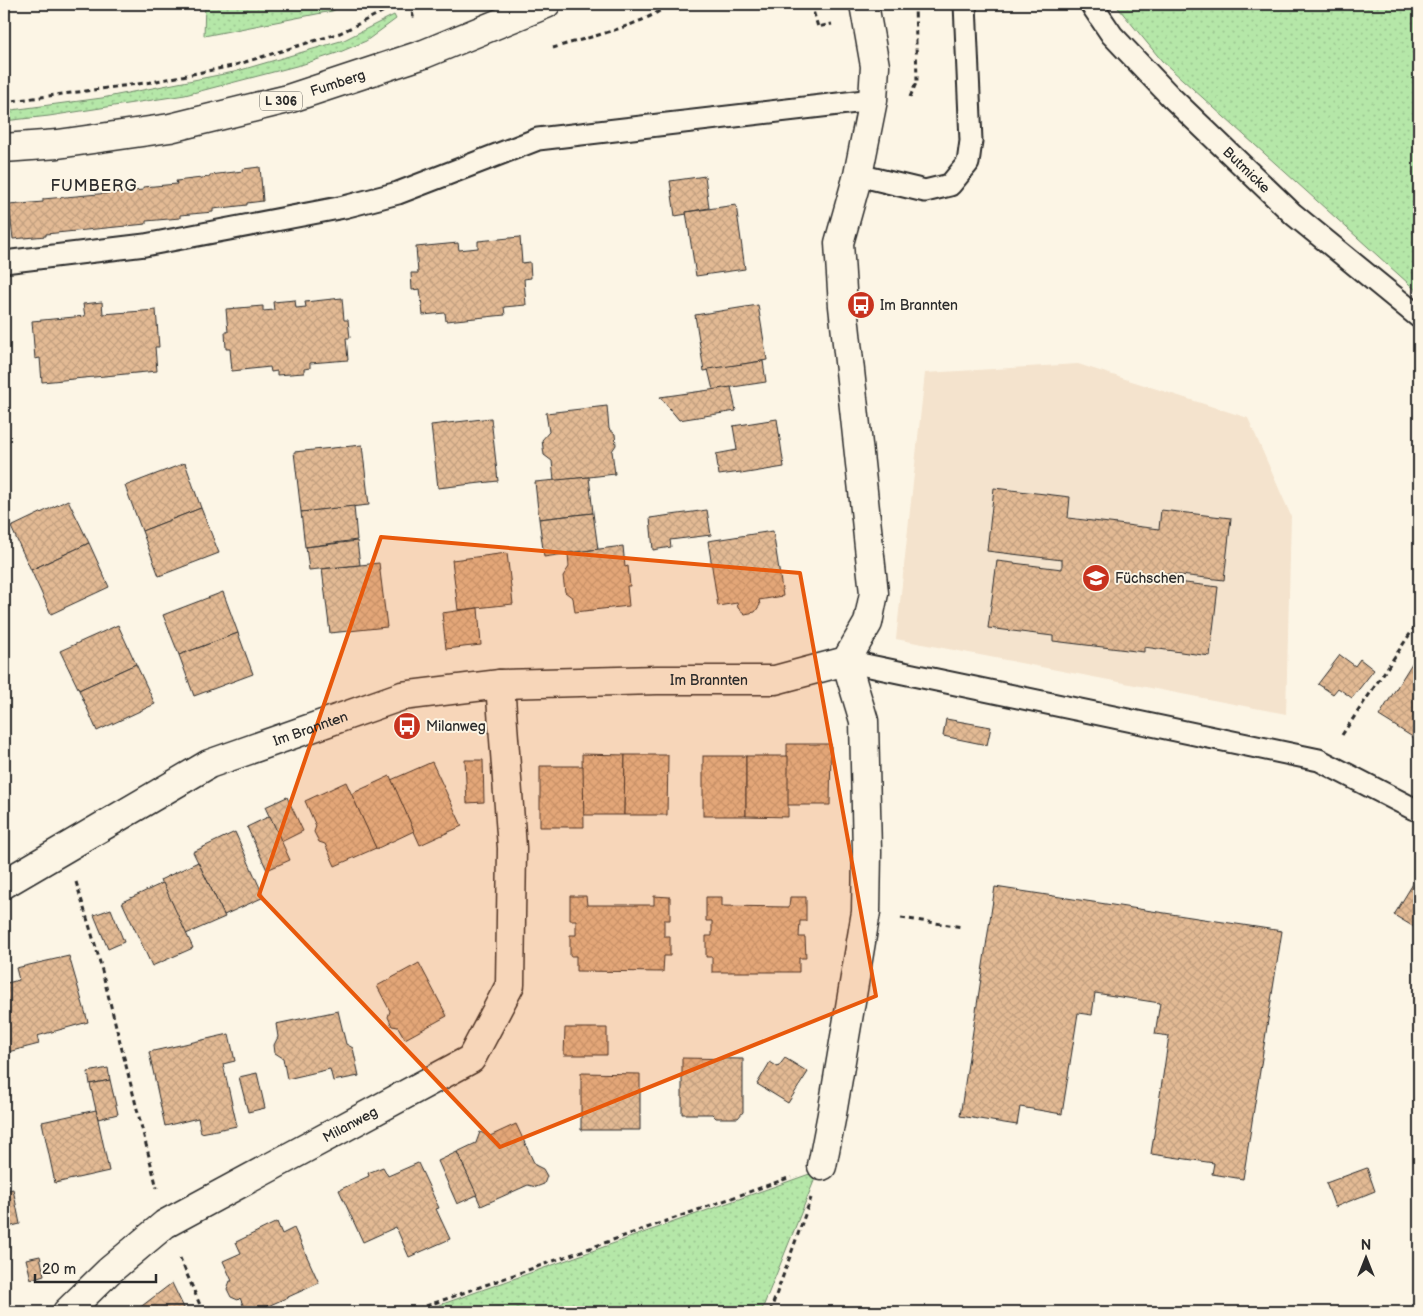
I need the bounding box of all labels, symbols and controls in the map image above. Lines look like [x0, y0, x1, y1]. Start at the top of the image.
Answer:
street label: Fumberg [308, 66, 367, 100]
road number: L 306 [260, 92, 302, 110]
street label: Butmicke [1219, 143, 1274, 197]
district label: FUMBERG [51, 177, 137, 196]
bus stop icon: Im Brannten [846, 290, 876, 320]
place label: Im Brannten [880, 297, 958, 314]
school or university icon: Füchschen [1081, 563, 1111, 593]
place label: Füchschen [1115, 570, 1185, 587]
street label: Im Brannten [670, 672, 748, 689]
street label: Im Brannten [271, 708, 350, 750]
bus stop icon: Milanweg [392, 711, 422, 741]
place label: Milanweg [426, 718, 486, 735]
street label: Milanweg [320, 1103, 381, 1146]
north arrow [1340, 1234, 1390, 1284]
text: N [1361, 1237, 1371, 1254]
scale bar [35, 1251, 156, 1283]
text: 20 m [42, 1260, 76, 1279]

